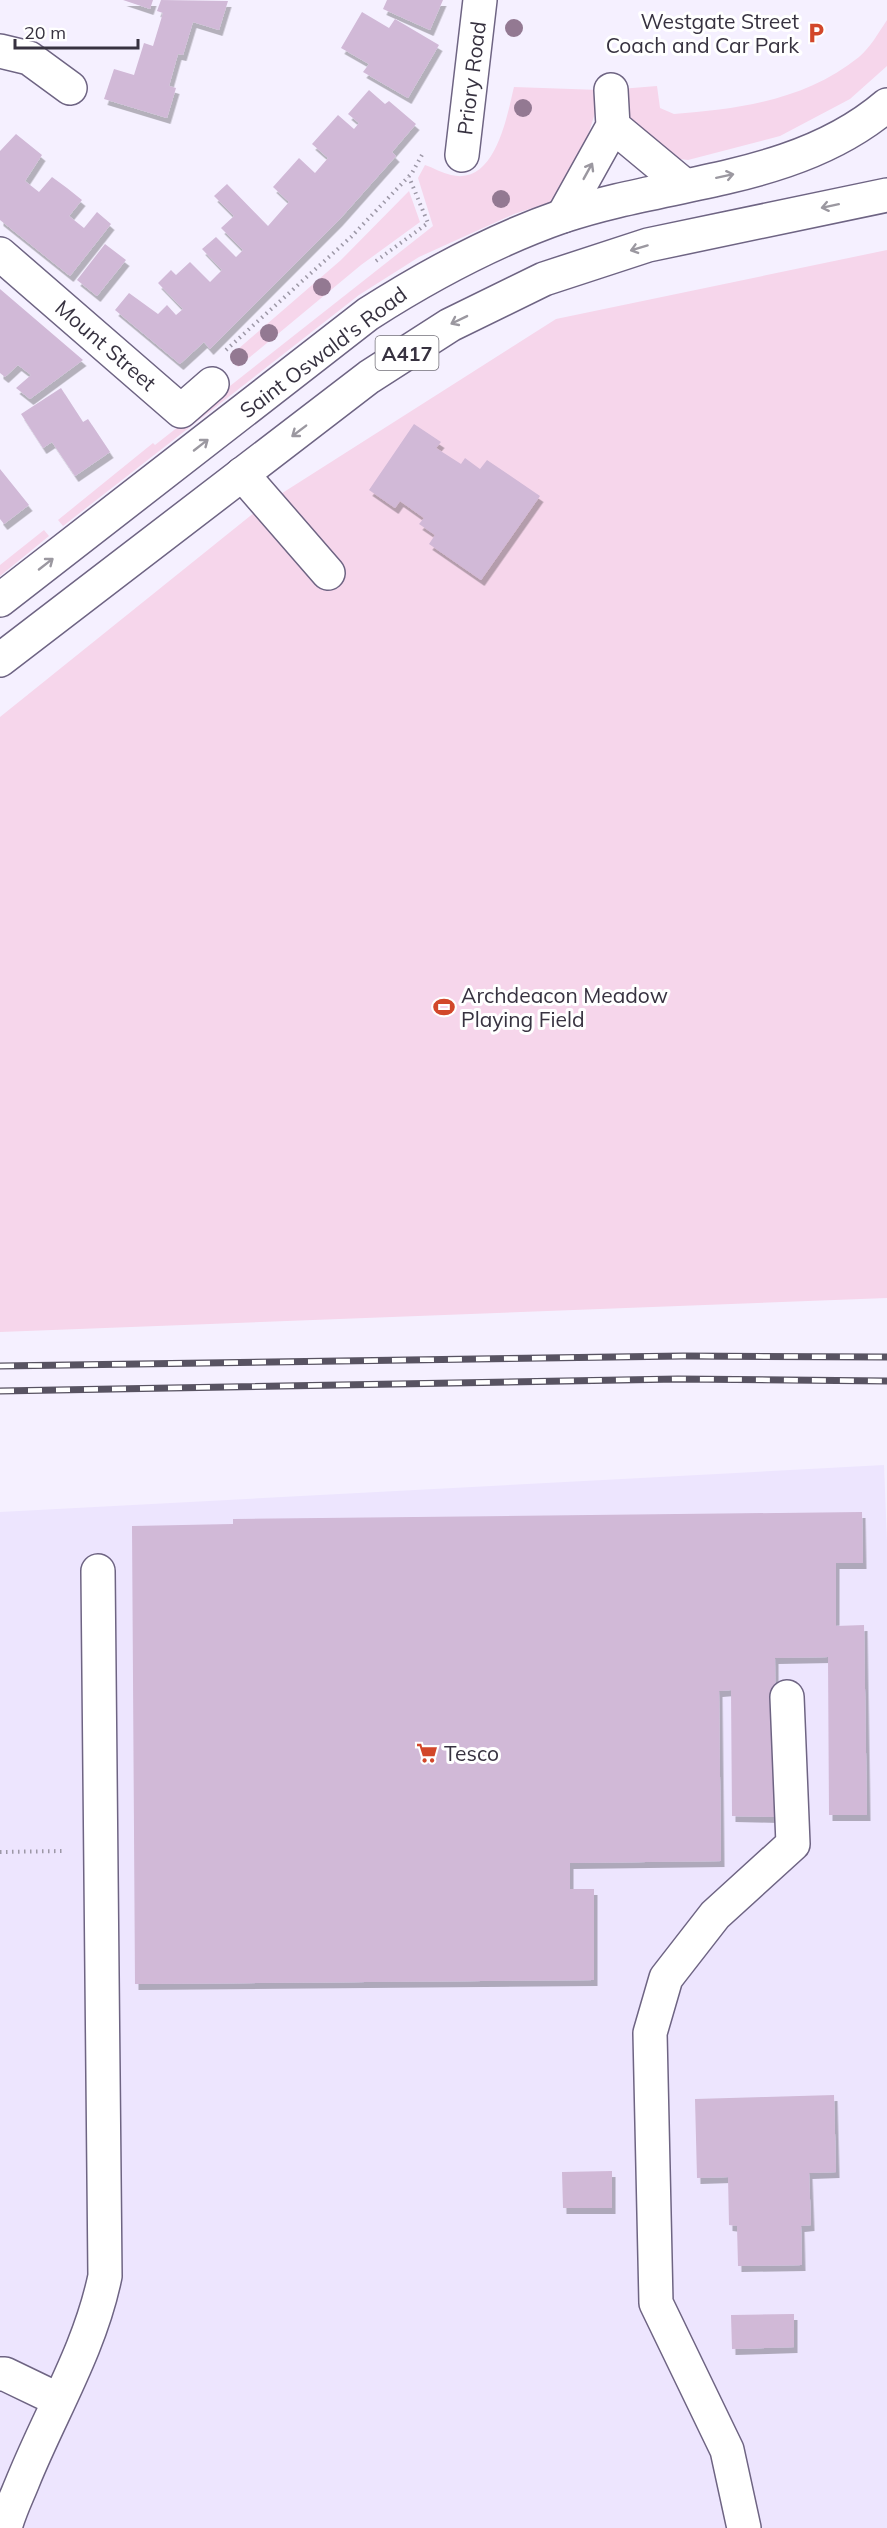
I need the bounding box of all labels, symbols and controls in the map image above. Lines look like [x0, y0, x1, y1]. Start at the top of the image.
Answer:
place label: Westgate Street Coach and Car Park [606, 8, 799, 58]
scale bar [15, 12, 138, 50]
street label: Priory Road [451, 20, 491, 136]
text: 20 m [24, 21, 66, 44]
parking icon: Westgate Street Coach and Car Park [804, 21, 828, 45]
one-way arrow [582, 163, 594, 180]
one-way arrow [715, 170, 734, 182]
one-way arrow [820, 201, 839, 213]
one-way arrow [630, 243, 649, 254]
street label: Saint Oswald's Road [234, 281, 412, 423]
street label: Mount Street [50, 294, 162, 396]
one-way arrow [450, 315, 468, 327]
road number: A417 [376, 336, 438, 370]
one-way arrow [291, 425, 307, 438]
one-way arrow [192, 438, 208, 451]
one-way arrow [38, 557, 54, 570]
place label: Archdeacon Meadow Playing Field [461, 982, 668, 1032]
sports icon: Archdeacon Meadow Playing Field [432, 995, 456, 1019]
place label: Tesco [444, 1740, 499, 1766]
supermarket icon: Tesco [415, 1741, 439, 1765]

